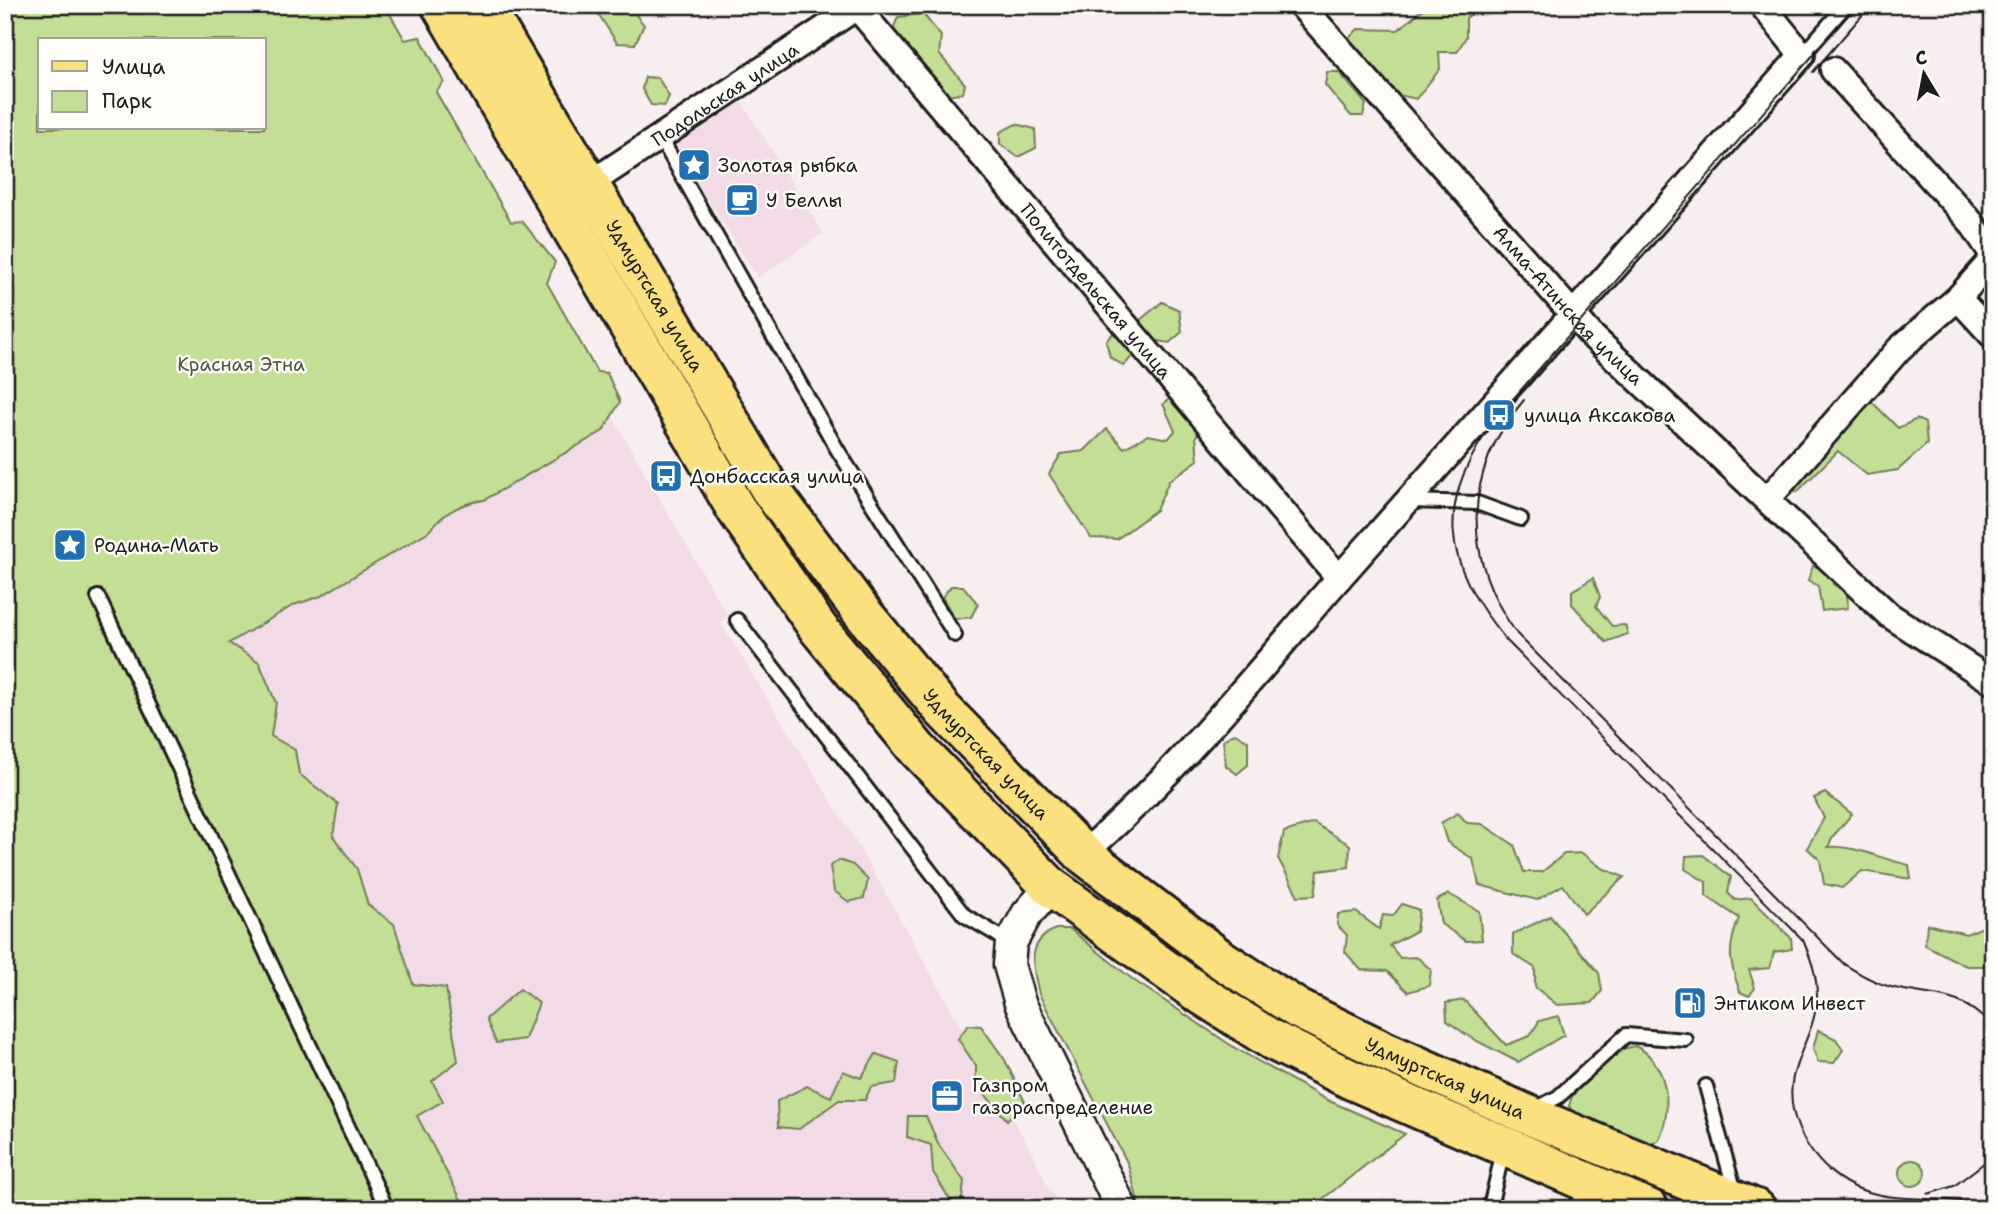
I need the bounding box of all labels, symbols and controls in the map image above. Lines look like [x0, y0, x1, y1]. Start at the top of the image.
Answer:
street label: Подольская улица [647, 37, 804, 152]
legend [38, 38, 266, 130]
north arrow [1890, 38, 1960, 108]
text: С [1913, 44, 1929, 71]
text: Улица [102, 53, 165, 81]
text: Парк [102, 87, 152, 115]
place icon: Золотая рыбка [675, 146, 713, 184]
place label: Золотая рыбка [718, 153, 858, 178]
cafe icon: У Беллы [723, 181, 761, 219]
place label: У Беллы [766, 188, 842, 213]
street label: Политотдельская улица [1015, 198, 1177, 384]
street label: Удмуртская улица [600, 215, 710, 377]
street label: Алма-Атинская улица [1487, 220, 1649, 391]
park label: Красная Этна [177, 352, 305, 377]
bus stop icon: улица Аксакова [1480, 396, 1518, 434]
place label: улица Аксакова [1524, 403, 1676, 428]
bus stop icon: Донбасская улица [647, 457, 685, 495]
place label: Донбасская улица [690, 464, 864, 489]
place icon: Родина-Мать [51, 526, 89, 564]
place label: Родина-Мать [94, 533, 219, 558]
street label: Удмуртская улица [917, 683, 1055, 825]
fuel station icon: Энтиком Инвест [1671, 984, 1709, 1022]
place label: Энтиком Инвест [1714, 991, 1866, 1016]
street label: Удмуртская улица [1361, 1032, 1529, 1125]
place label: Газпром газораспределение [972, 1073, 1153, 1120]
office icon: Газпром газораспределение [928, 1077, 966, 1115]

